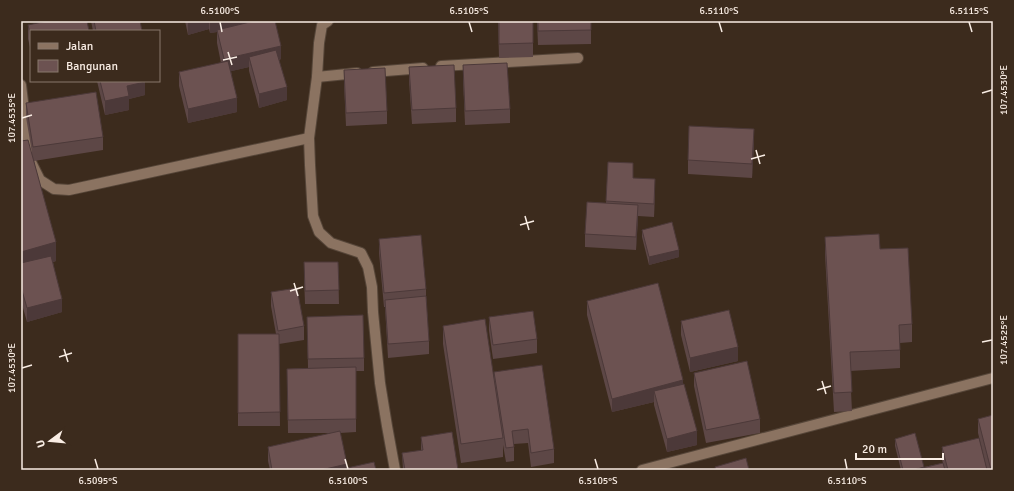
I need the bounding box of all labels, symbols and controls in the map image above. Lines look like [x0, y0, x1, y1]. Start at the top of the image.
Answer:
text: 6.5100°S [201, 5, 240, 17]
text: 6.5105°S [450, 5, 489, 17]
text: 6.5110°S [700, 5, 739, 17]
text: 6.5115°S [950, 5, 989, 17]
legend [30, 30, 160, 82]
text: Jalan [66, 39, 93, 54]
text: Bangunan [66, 59, 118, 74]
text: 107.4530°E [998, 65, 1010, 115]
text: 107.4535°E [6, 93, 18, 143]
text: 107.4525°E [998, 315, 1010, 365]
text: 107.4530°E [6, 343, 18, 393]
north arrow [30, 421, 70, 461]
scale bar [856, 435, 943, 461]
text: U [34, 438, 48, 449]
text: 20 m [862, 442, 887, 457]
text: 6.5095°S [79, 475, 118, 487]
text: 6.5100°S [329, 475, 368, 487]
text: 6.5105°S [579, 475, 618, 487]
text: 6.5110°S [828, 475, 867, 487]

